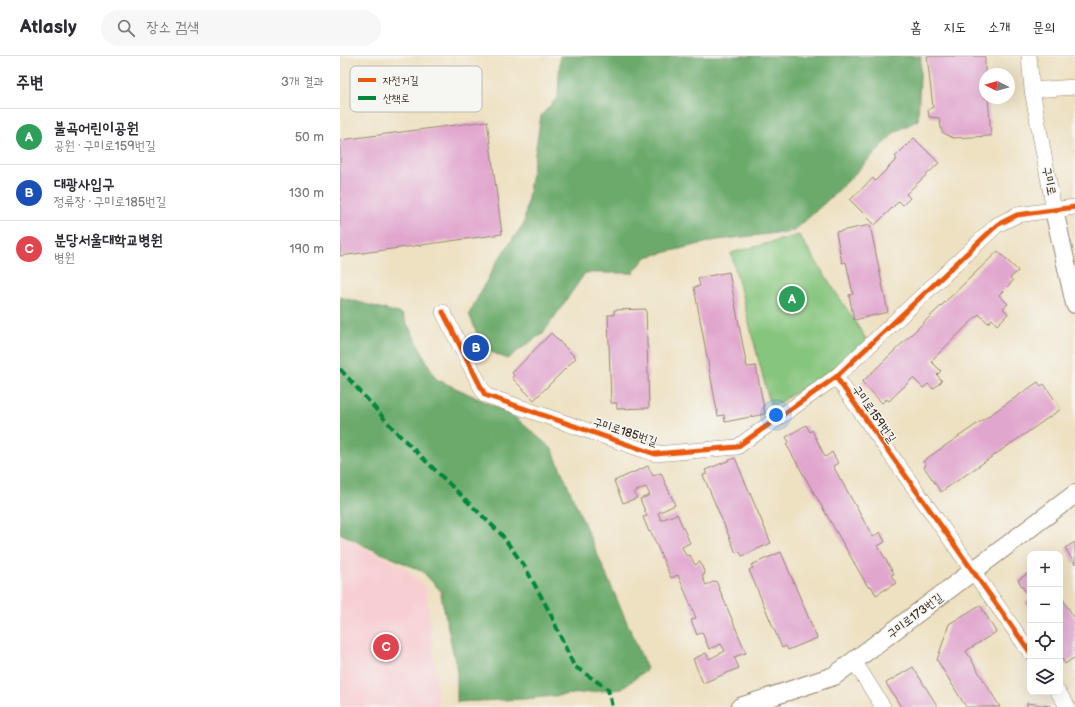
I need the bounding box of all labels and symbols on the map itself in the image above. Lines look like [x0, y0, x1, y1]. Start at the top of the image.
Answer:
legend [350, 66, 482, 112]
north arrow [979, 68, 1015, 104]
text: 자전거길 [383, 74, 419, 87]
text: 산책로 [383, 92, 410, 105]
street label: 구미로 [1039, 165, 1059, 197]
pin: A [779, 284, 805, 314]
pin: B [463, 333, 489, 363]
street label: 구미로159번길 [849, 382, 899, 446]
your location [766, 405, 786, 425]
street label: 구미로185번길 [591, 415, 659, 450]
street label: 구미로173번길 [884, 590, 946, 642]
pin: C [373, 632, 399, 662]

